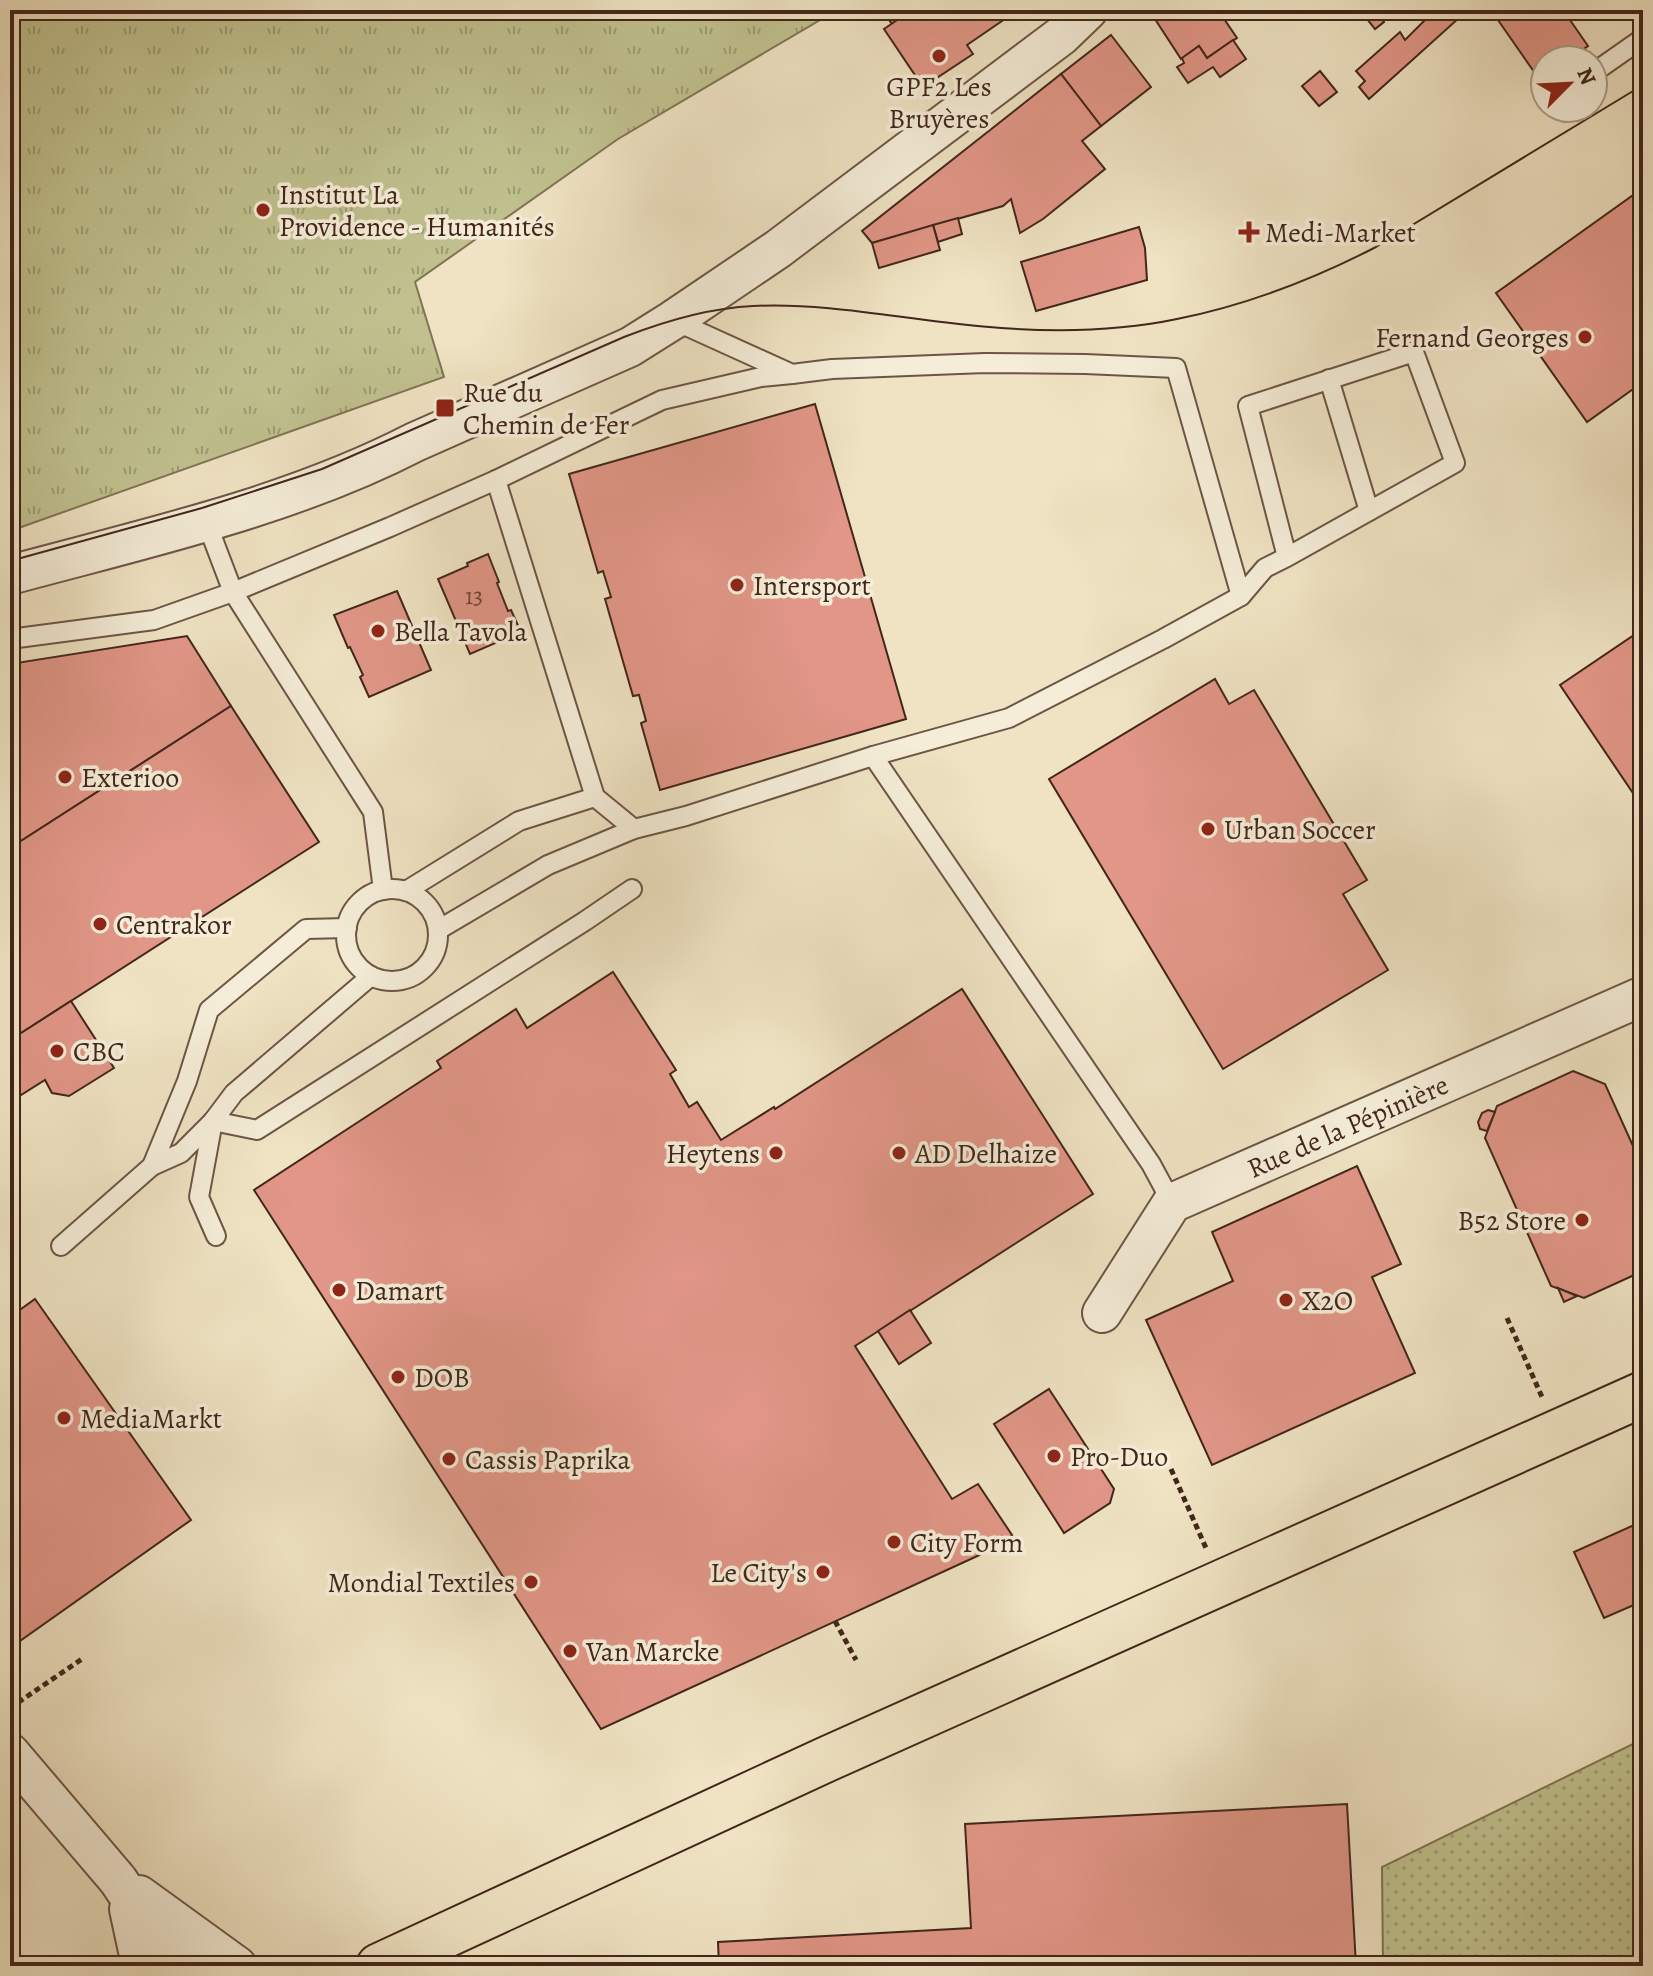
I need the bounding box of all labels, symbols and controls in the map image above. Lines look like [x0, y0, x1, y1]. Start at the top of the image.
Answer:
north arrow [1529, 44, 1609, 124]
marker: GPF2 Les Bruyères [930, 47, 948, 65]
text: N [1569, 63, 1603, 90]
place label: GPF2 Les Bruyères [886, 68, 992, 138]
place label: Institut La Providence - Humanités [279, 176, 555, 246]
marker: Institut La Providence - Humanités [254, 201, 272, 219]
place label: Medi-Market [1265, 214, 1416, 252]
marker: Medi-Market [1240, 223, 1258, 241]
place label: Fernand Georges [1375, 319, 1569, 357]
marker: Fernand Georges [1576, 328, 1594, 346]
place label: Rue du Chemin de Fer [463, 374, 630, 444]
marker: Rue du Chemin de Fer [434, 397, 456, 419]
place label: Intersport [753, 567, 871, 605]
marker: Intersport [728, 576, 746, 594]
house number: 13 [465, 580, 483, 612]
place label: Bella Tavola [394, 613, 527, 651]
marker: Bella Tavola [369, 622, 387, 640]
place label: Exterioo [81, 759, 179, 797]
marker: Exterioo [56, 768, 74, 786]
place label: Urban Soccer [1224, 811, 1376, 849]
marker: Urban Soccer [1199, 820, 1217, 838]
place label: Centrakor [116, 906, 232, 944]
marker: Centrakor [91, 915, 109, 933]
place label: CBC [73, 1033, 125, 1071]
marker: CBC [48, 1042, 66, 1060]
street label: Rue de la Pépinière [1241, 1066, 1455, 1188]
place label: Heytens [666, 1135, 760, 1173]
place label: AD Delhaize [914, 1135, 1057, 1173]
marker: Heytens [767, 1144, 785, 1162]
marker: AD Delhaize [890, 1144, 908, 1162]
place label: B52 Store [1457, 1202, 1566, 1240]
marker: B52 Store [1573, 1211, 1591, 1229]
place label: Damart [355, 1272, 444, 1310]
marker: Damart [330, 1281, 348, 1299]
place label: X2O [1302, 1282, 1353, 1320]
marker: X2O [1277, 1291, 1295, 1309]
place label: DOB [414, 1359, 470, 1397]
marker: DOB [389, 1368, 407, 1386]
place label: MediaMarkt [80, 1400, 222, 1438]
marker: MediaMarkt [55, 1409, 73, 1427]
place label: Pro-Duo [1070, 1438, 1168, 1476]
place label: Cassis Paprika [465, 1441, 631, 1479]
marker: Pro-Duo [1045, 1447, 1063, 1465]
marker: Cassis Paprika [440, 1450, 458, 1468]
place label: City Form [910, 1524, 1023, 1562]
marker: City Form [885, 1533, 903, 1551]
place label: Le City's [710, 1554, 807, 1592]
marker: Le City's [814, 1563, 832, 1581]
place label: Mondial Textiles [328, 1564, 515, 1602]
marker: Mondial Textiles [522, 1573, 540, 1591]
place label: Van Marcke [585, 1633, 719, 1671]
marker: Van Marcke [561, 1642, 579, 1660]

